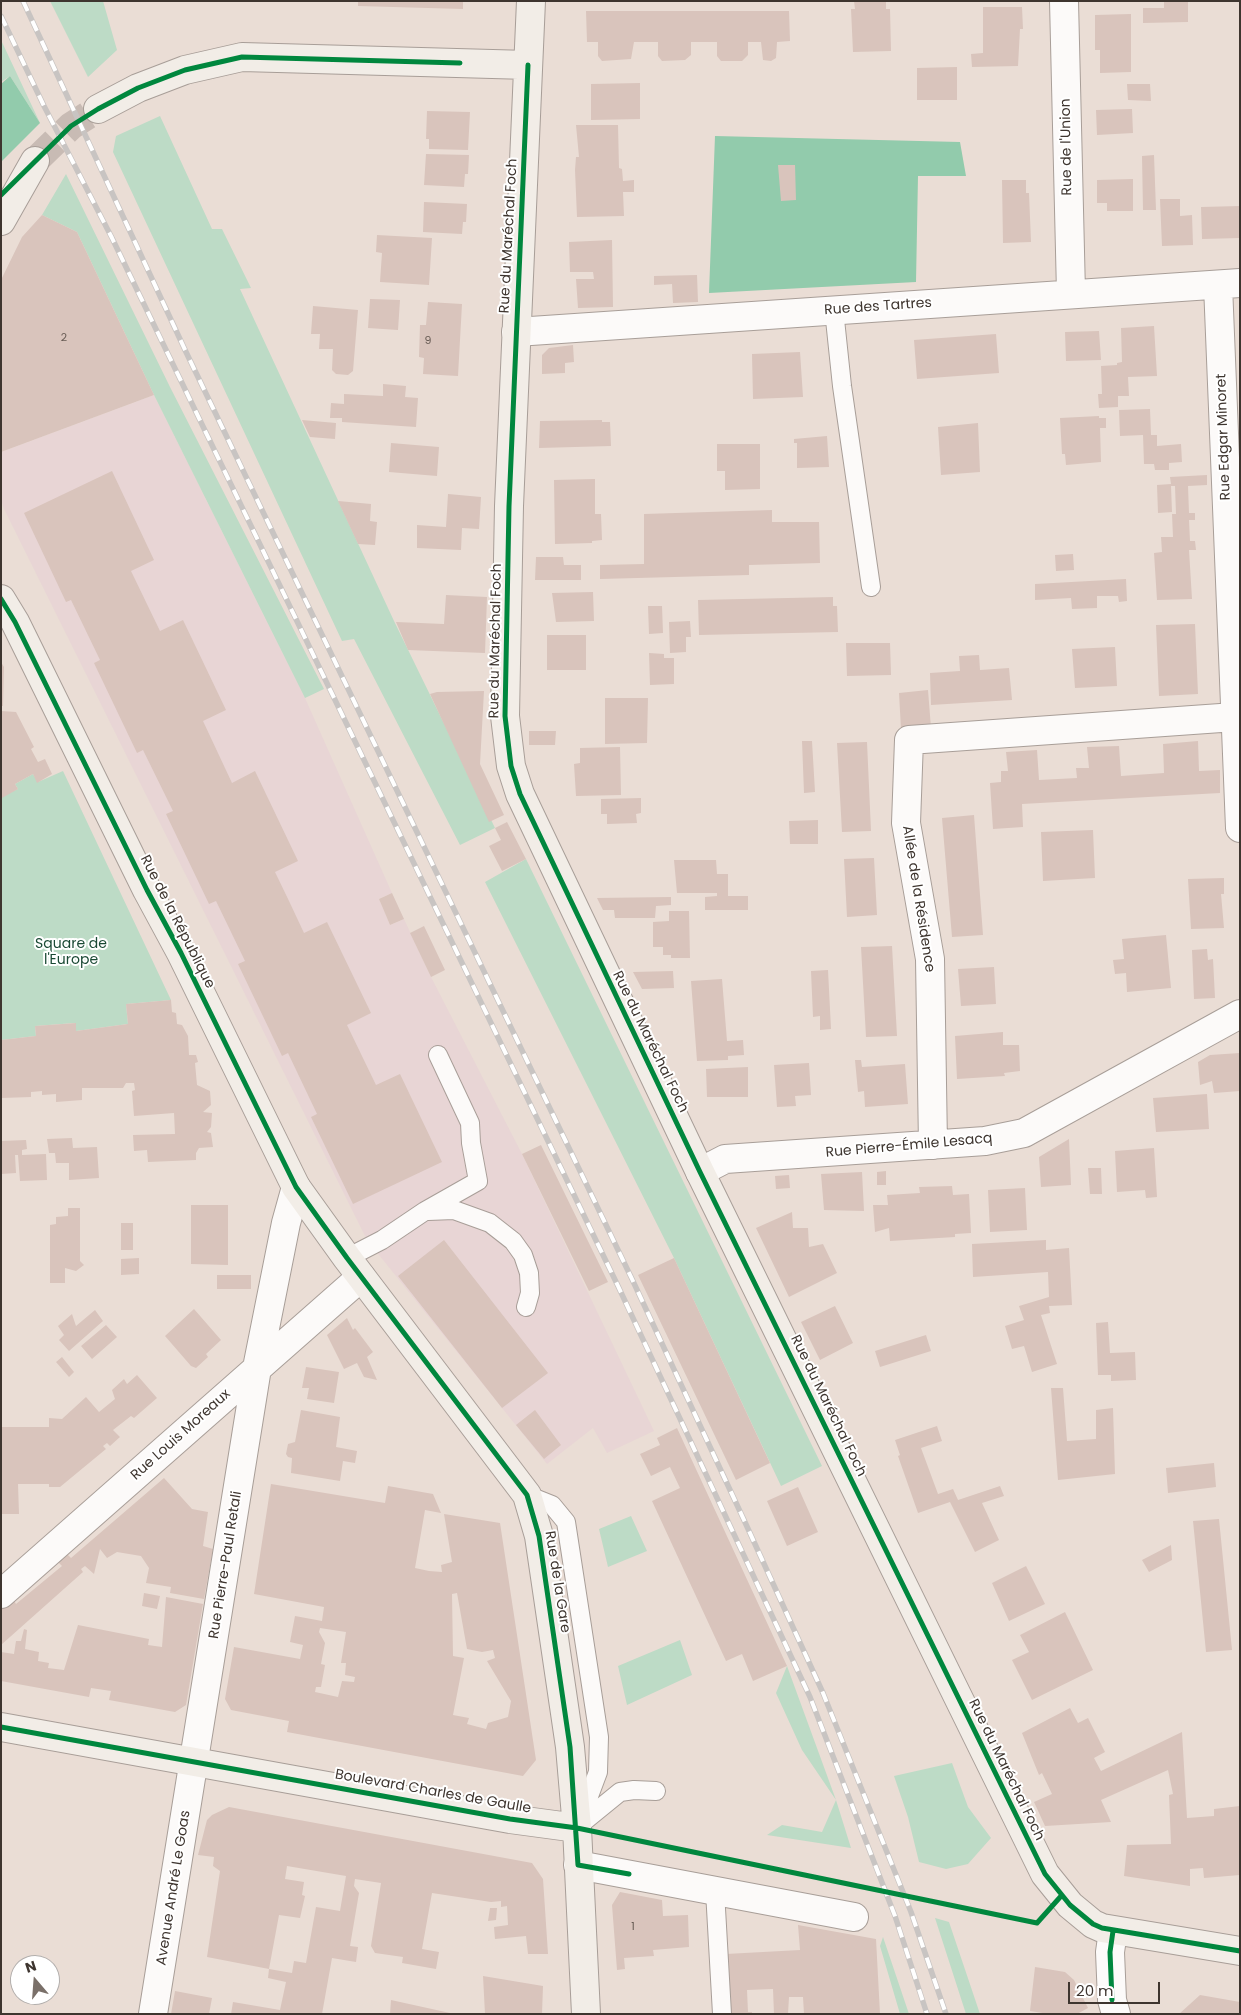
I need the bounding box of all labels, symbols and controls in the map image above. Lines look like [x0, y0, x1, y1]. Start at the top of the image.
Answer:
street label: Rue de l'Union [1058, 98, 1076, 196]
street label: Rue du Maréchal Foch [497, 158, 521, 314]
street label: Rue des Tartres [824, 295, 932, 319]
house number: 2 [61, 331, 67, 345]
house number: 9 [425, 334, 431, 348]
street label: Rue Edgar Minoret [1213, 373, 1235, 501]
street label: Rue du Maréchal Foch [486, 563, 506, 719]
street label: Allée de la Résidence [898, 825, 938, 973]
street label: Rue de la République [136, 852, 218, 992]
park label: Square de l'Europe [35, 936, 107, 969]
street label: Rue du Maréchal Foch [608, 969, 692, 1115]
street label: Rue Pierre-Émile Lesacq [825, 1130, 993, 1162]
street label: Rue du Maréchal Foch [786, 1333, 870, 1479]
street label: Rue Louis Moreaux [128, 1386, 234, 1484]
street label: Rue Pierre-Paul Retali [206, 1490, 246, 1640]
street label: Rue de la Gare [541, 1530, 573, 1634]
street label: Rue du Maréchal Foch [964, 1697, 1048, 1843]
street label: Boulevard Charles de Gaulle [334, 1766, 532, 1818]
street label: Avenue André Le Goas [153, 1809, 195, 1967]
house number: 1 [631, 1920, 635, 1934]
north arrow [10, 1955, 60, 2005]
text: N [23, 1956, 39, 1978]
scale bar [1071, 1972, 1164, 2004]
text: 20 m [1076, 1980, 1114, 2001]

